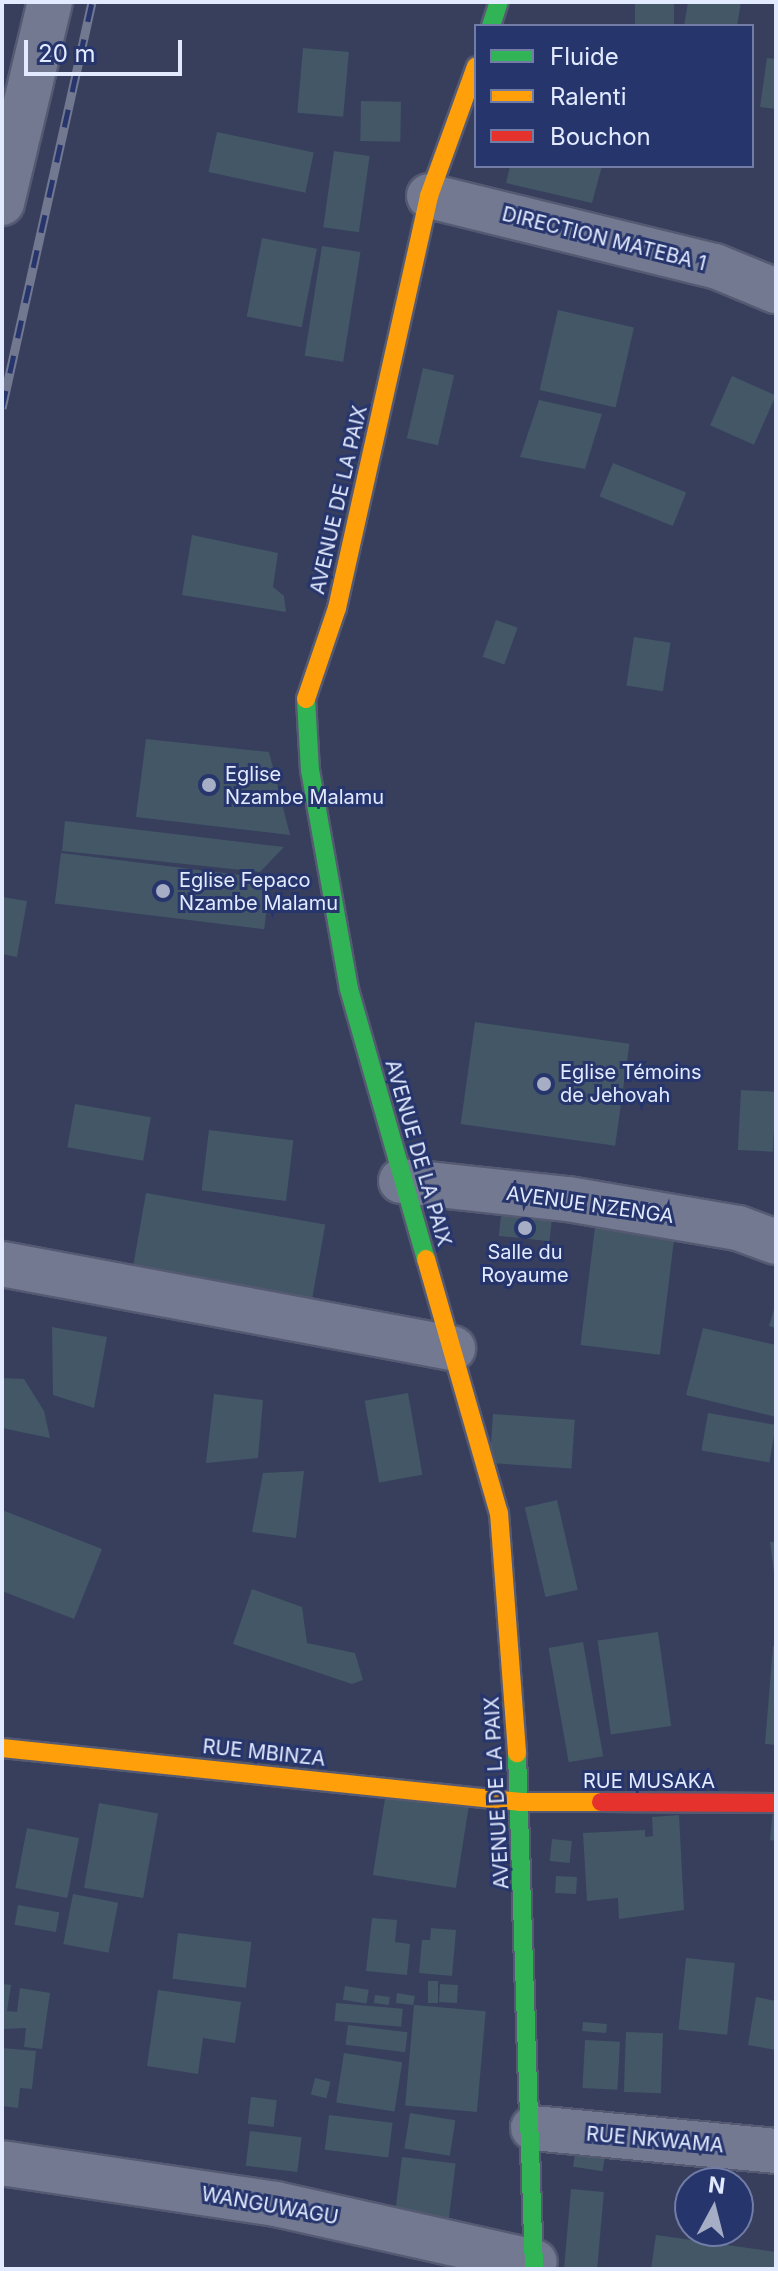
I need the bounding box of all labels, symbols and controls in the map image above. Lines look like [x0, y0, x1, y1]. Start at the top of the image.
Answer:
scale bar [28, 24, 186, 74]
legend [474, 24, 754, 168]
text: 20 m [38, 39, 96, 68]
text: Fluide [550, 42, 619, 71]
text: Ralenti [550, 82, 626, 111]
text: Bouchon [550, 122, 651, 151]
street label: DIRECTION MATEBA 1 [500, 202, 708, 276]
street label: AVENUE DE LA PAIX [306, 403, 372, 597]
place label: Eglise Nzambe Malamu [225, 762, 384, 809]
marker: Eglise Nzambe Malamu [200, 776, 218, 794]
place label: Eglise Fepaco Nzambe Malamu [179, 868, 338, 915]
marker: Eglise Fepaco Nzambe Malamu [154, 882, 172, 900]
street label: AVENUE DE LA PAIX [380, 1057, 456, 1249]
place label: Eglise Témoins de Jehovah [560, 1060, 702, 1107]
marker: Eglise Témoins de Jehovah [535, 1075, 553, 1093]
street label: AVENUE NZENGA [505, 1181, 675, 1229]
marker: Salle du Royaume [516, 1219, 534, 1237]
place label: Salle du Royaume [481, 1240, 569, 1287]
street label: AVENUE DE LA PAIX [480, 1696, 514, 1890]
street label: RUE MBINZA [201, 1735, 327, 1771]
street label: RUE MUSAKA [583, 1769, 715, 1793]
street label: RUE NKWAMA [585, 2122, 725, 2158]
north arrow [674, 2167, 754, 2247]
text: N [707, 2171, 727, 2199]
street label: WANGUWAGU [200, 2182, 340, 2230]

